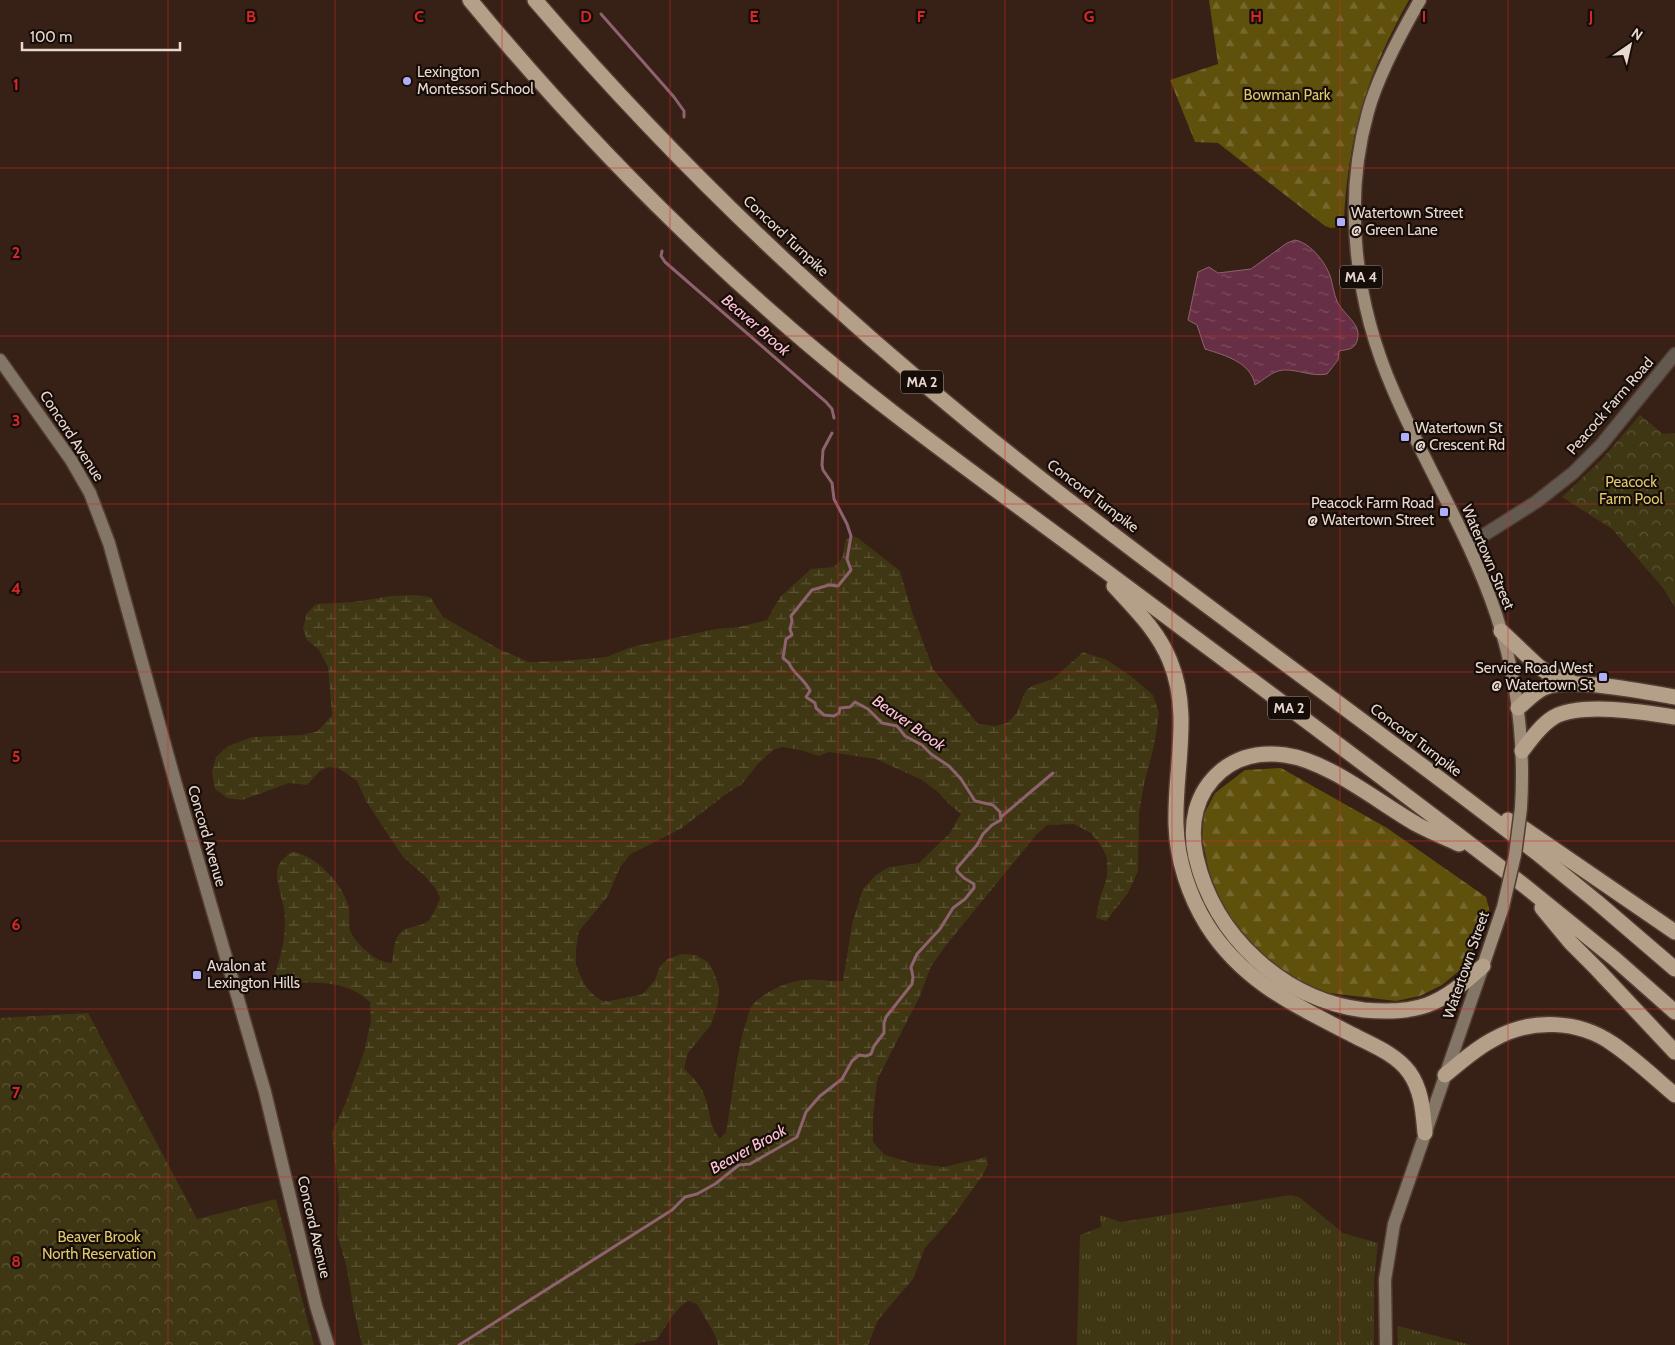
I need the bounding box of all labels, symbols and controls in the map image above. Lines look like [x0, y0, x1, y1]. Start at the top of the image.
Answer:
text: B [246, 7, 256, 26]
text: C [414, 7, 424, 26]
text: D [580, 7, 592, 26]
text: E [749, 7, 759, 26]
text: F [917, 7, 926, 26]
text: G [1084, 7, 1094, 26]
text: H [1250, 7, 1262, 26]
text: I [1422, 7, 1426, 26]
text: J [1588, 7, 1593, 26]
scale bar [22, 20, 180, 52]
north arrow [1605, 20, 1655, 70]
text: N [1628, 24, 1646, 44]
text: 100 m [30, 28, 72, 46]
place label: Lexington Montessori School [417, 63, 534, 98]
text: 1 [13, 75, 19, 94]
marker: Lexington Montessori School [401, 75, 413, 87]
park label: Bowman Park [1243, 86, 1331, 104]
street label: Concord Turnpike [740, 192, 833, 280]
place label: Watertown Street @ Green Lane [1351, 204, 1463, 239]
marker: Watertown Street @ Green Lane [1335, 216, 1347, 228]
text: 2 [12, 243, 20, 262]
road number: MA 4 [1340, 266, 1382, 288]
water label: Beaver Brook [718, 290, 795, 361]
street label: Peacock Farm Road [1563, 354, 1657, 458]
road number: MA 2 [901, 371, 943, 394]
street label: Concord Avenue [36, 387, 108, 485]
text: 3 [12, 411, 20, 430]
place label: Watertown St @ Crescent Rd [1415, 419, 1505, 454]
marker: Watertown St @ Crescent Rd [1399, 431, 1411, 443]
street label: Concord Turnpike [1044, 456, 1143, 537]
park label: Peacock Farm Pool [1599, 473, 1663, 508]
place label: Peacock Farm Road @ Watertown Street [1307, 494, 1434, 529]
street label: Watertown Street [1458, 502, 1518, 612]
marker: Peacock Farm Road @ Watertown Street [1438, 506, 1450, 518]
text: 4 [11, 579, 21, 598]
place label: Service Road West @ Watertown St [1475, 659, 1593, 694]
marker: Service Road West @ Watertown St [1597, 671, 1609, 683]
water label: Beaver Brook [869, 691, 950, 756]
road number: MA 2 [1268, 696, 1310, 720]
street label: Concord Turnpike [1367, 700, 1466, 781]
text: 5 [12, 747, 20, 766]
street label: Concord Avenue [184, 783, 230, 889]
street label: Watertown Street [1439, 909, 1493, 1021]
text: 6 [12, 915, 21, 934]
place label: Avalon at Lexington Hills [207, 957, 300, 992]
marker: Avalon at Lexington Hills [191, 969, 203, 981]
text: 7 [12, 1083, 21, 1102]
water label: Beaver Brook [706, 1120, 791, 1178]
street label: Concord Avenue [293, 1174, 335, 1280]
park label: Beaver Brook North Reservation [42, 1228, 156, 1263]
text: 8 [11, 1252, 21, 1271]

